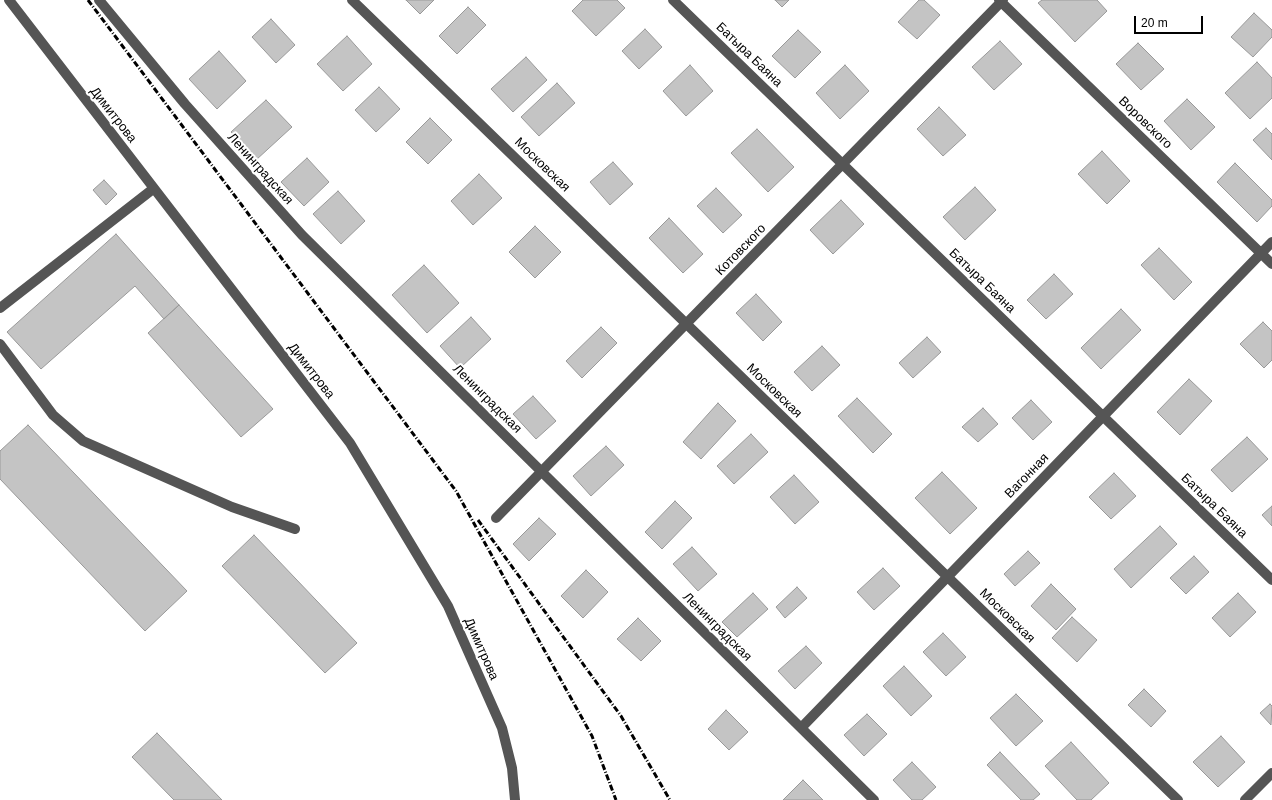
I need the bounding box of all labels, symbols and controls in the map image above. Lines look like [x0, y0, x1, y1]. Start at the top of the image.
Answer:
scale bar [1136, 8, 1205, 34]
text: 20 m [1141, 16, 1168, 30]
street label: Батыра Баяна [713, 19, 785, 91]
street label: Димитрова [86, 84, 140, 146]
street label: Воровского [1115, 94, 1175, 152]
street label: Ленинградская [224, 130, 296, 208]
street label: Московская [511, 135, 573, 195]
street label: Котовского [713, 221, 769, 279]
street label: Батыра Баяна [946, 245, 1018, 317]
street label: Димитрова [284, 340, 338, 402]
street label: Ленинградская [449, 361, 525, 437]
street label: Московская [743, 361, 805, 421]
street label: Вагонная [1002, 450, 1052, 502]
street label: Батыра Баяна [1178, 470, 1250, 542]
street label: Московская [976, 586, 1038, 646]
street label: Ленинградская [679, 589, 755, 665]
street label: Димитрова [460, 615, 502, 683]

